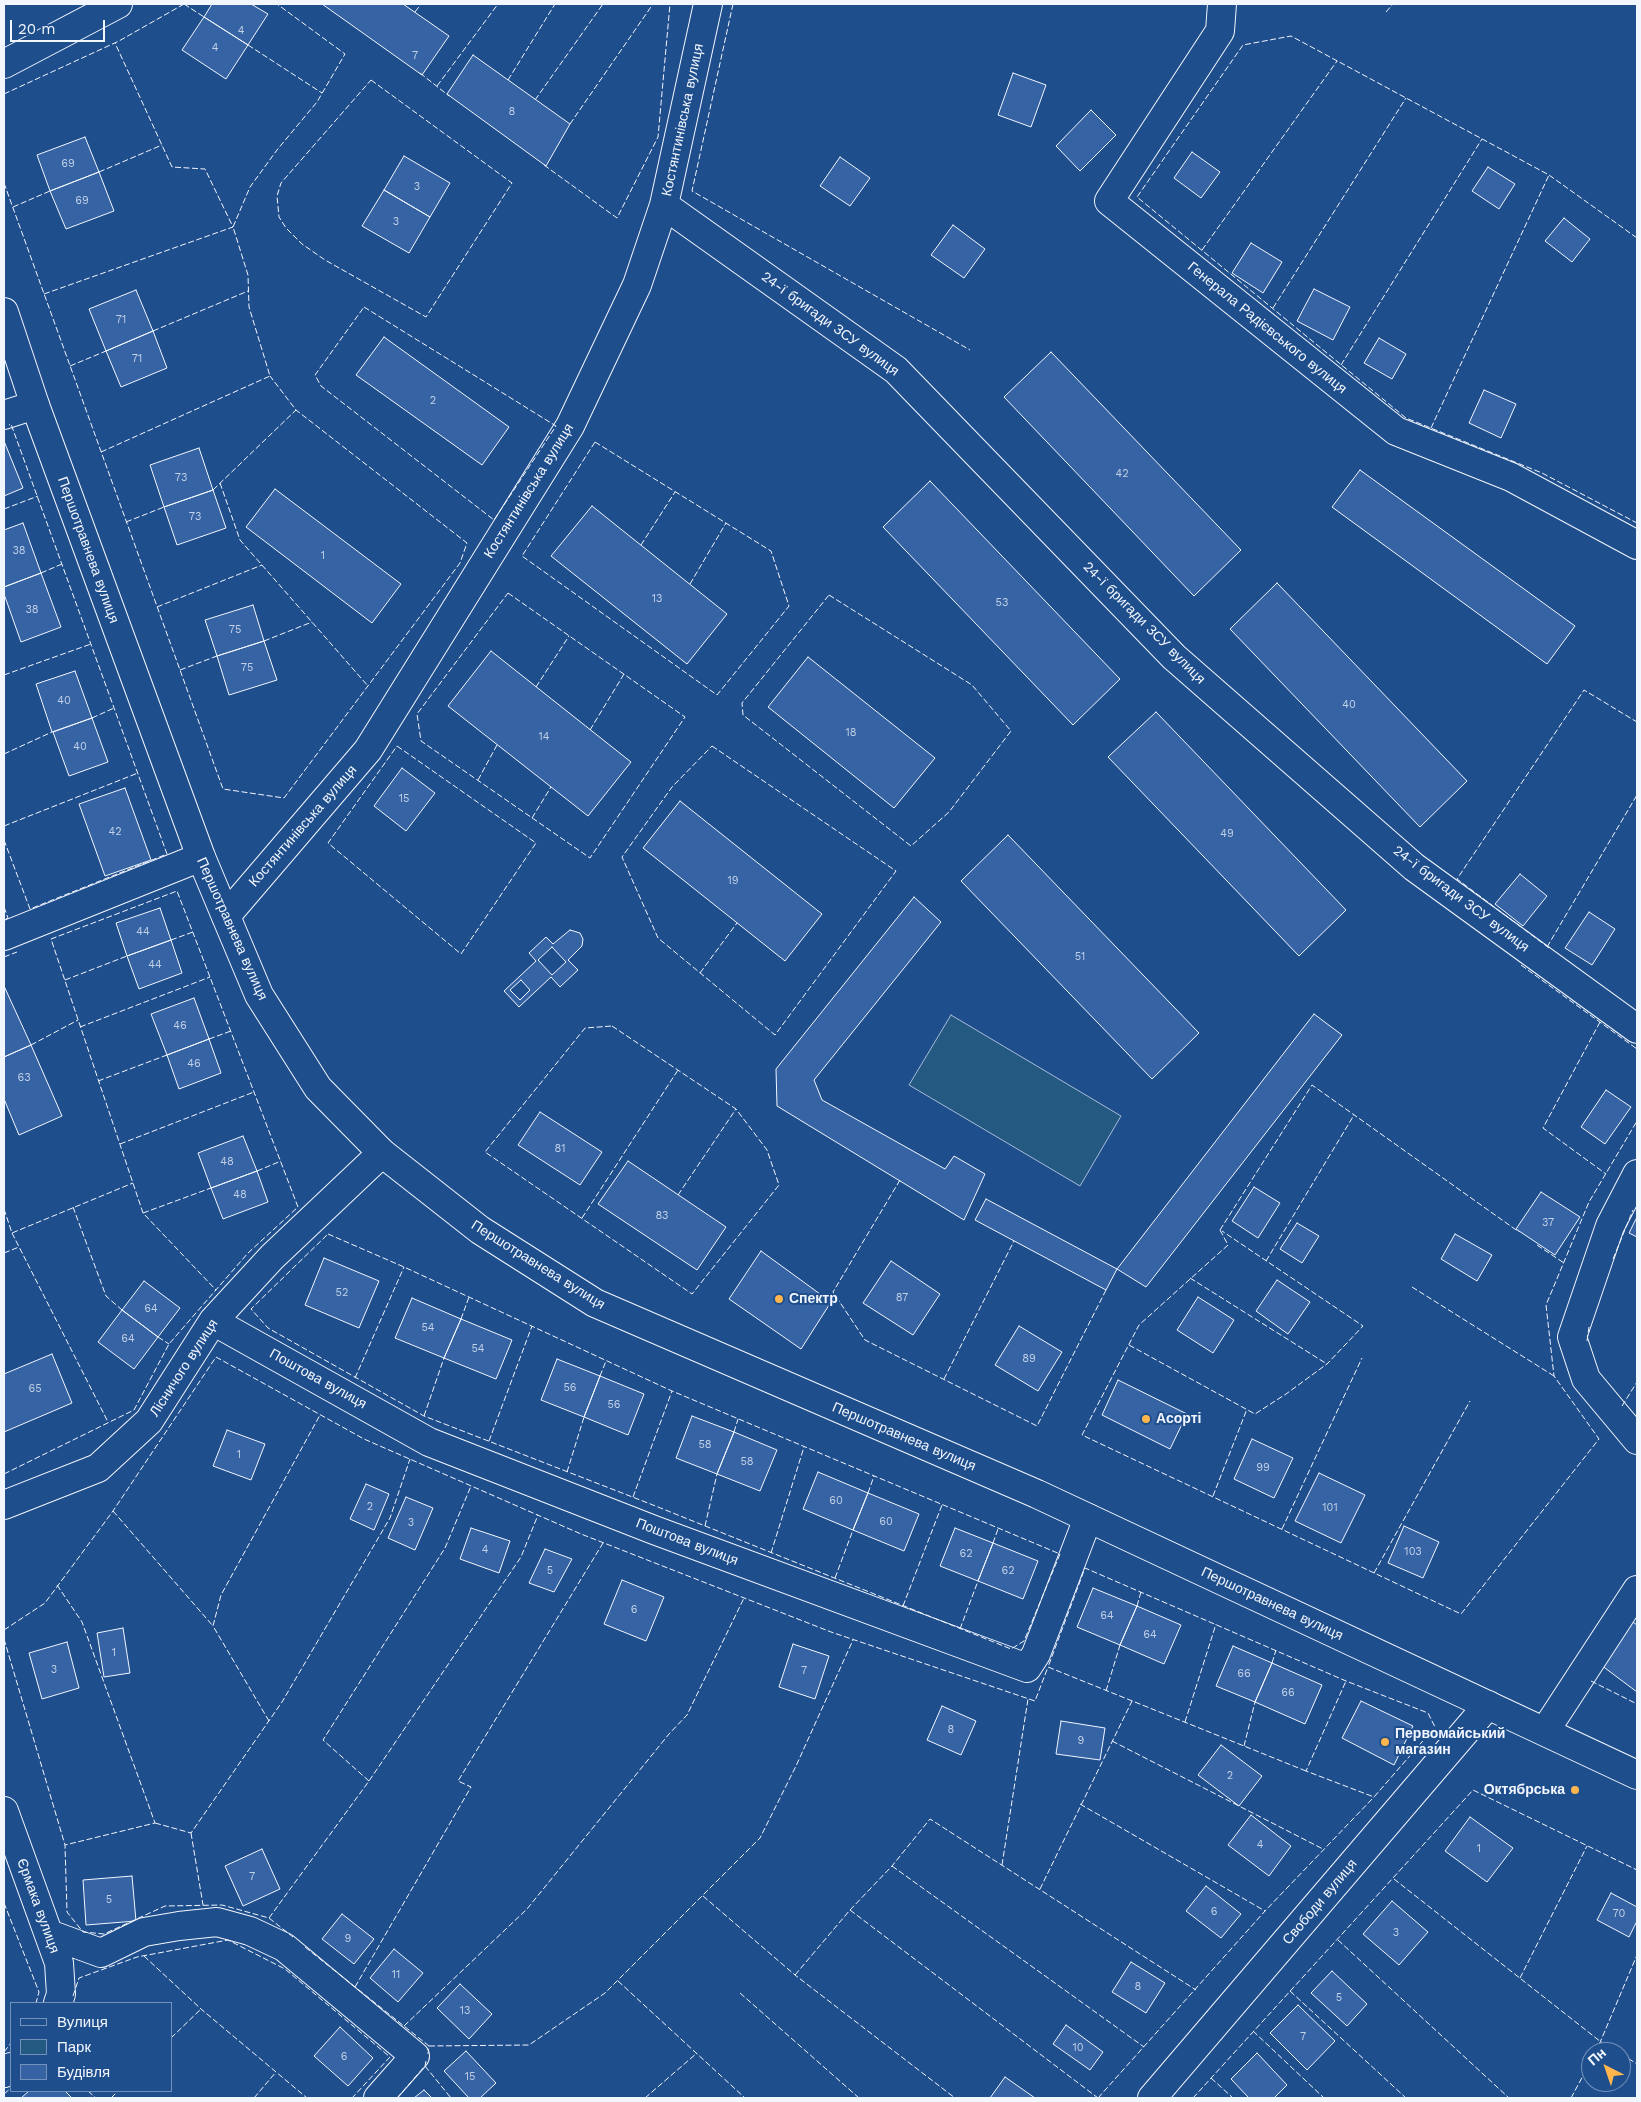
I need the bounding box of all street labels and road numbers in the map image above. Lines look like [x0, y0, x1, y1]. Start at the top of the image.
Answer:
street label: Костянтинівська вулиця [659, 42, 707, 198]
street label: Генерала Радієвського вулиця [1184, 259, 1350, 397]
street label: 24-ї бригади ЗСУ вулиця [758, 268, 902, 380]
street label: Костянтинівська вулиця [481, 421, 577, 561]
street label: Першотравнева вулиця [54, 475, 122, 625]
street label: 24-ї бригади ЗСУ вулиця [1079, 558, 1209, 688]
street label: Костянтинівська вулиця [246, 762, 360, 890]
street label: 24-ї бригади ЗСУ вулиця [1390, 842, 1532, 956]
street label: Першотравнева вулиця [193, 855, 271, 1003]
street label: Першотравнева вулиця [468, 1217, 608, 1313]
street label: Лісничого вулиця [146, 1316, 222, 1420]
street label: Поштова вулиця [267, 1345, 369, 1413]
street label: Першотравнева вулиця [830, 1399, 978, 1475]
street label: Поштова вулиця [633, 1515, 741, 1569]
street label: Першотравнева вулиця [1198, 1564, 1346, 1644]
street label: Єрмака вулиця [13, 1856, 63, 1956]
street label: Свободи вулиця [1279, 1856, 1361, 1948]

